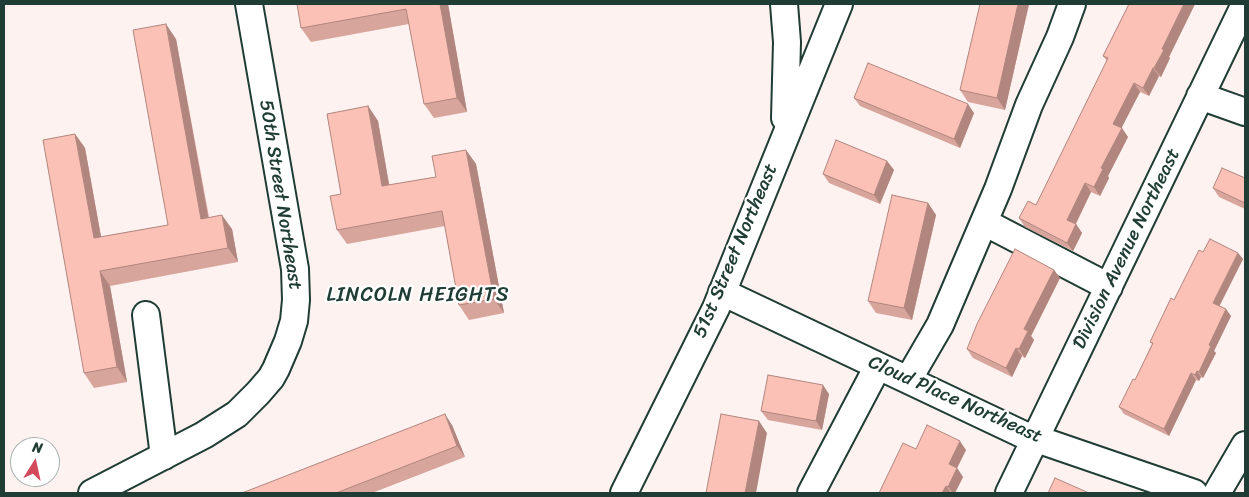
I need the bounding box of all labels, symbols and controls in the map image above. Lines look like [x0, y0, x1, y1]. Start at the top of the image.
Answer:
street label: 50th Street Northeast [254, 98, 306, 292]
street label: Division Avenue Northeast [1068, 145, 1186, 353]
street label: 51st Street Northeast [689, 160, 783, 342]
district label: LINCOLN HEIGHTS [325, 284, 511, 308]
street label: Cloud Place Northeast [865, 351, 1045, 449]
text: N [31, 435, 44, 461]
north arrow [10, 437, 60, 487]

